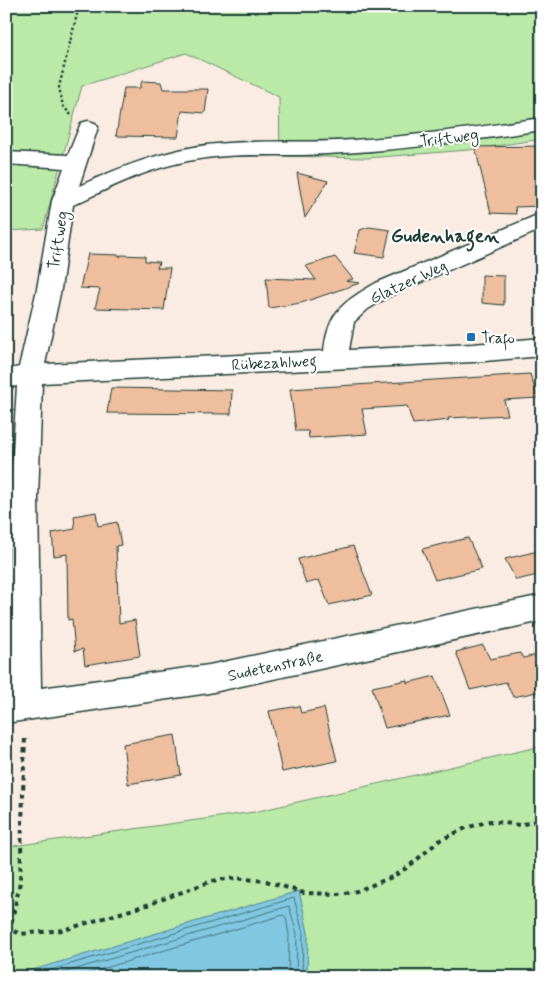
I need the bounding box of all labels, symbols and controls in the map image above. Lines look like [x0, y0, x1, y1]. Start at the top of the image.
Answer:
street label: Triftweg [419, 124, 480, 153]
street label: Triftweg [44, 210, 74, 271]
district label: Gudenhagen [391, 224, 499, 252]
street label: Glatzer Weg [367, 255, 451, 309]
place label: Trafo [481, 328, 515, 351]
marker: Trafo [465, 331, 477, 343]
street label: Rübezahlweg [231, 351, 317, 377]
street label: Sudetenstraße [226, 646, 325, 687]

